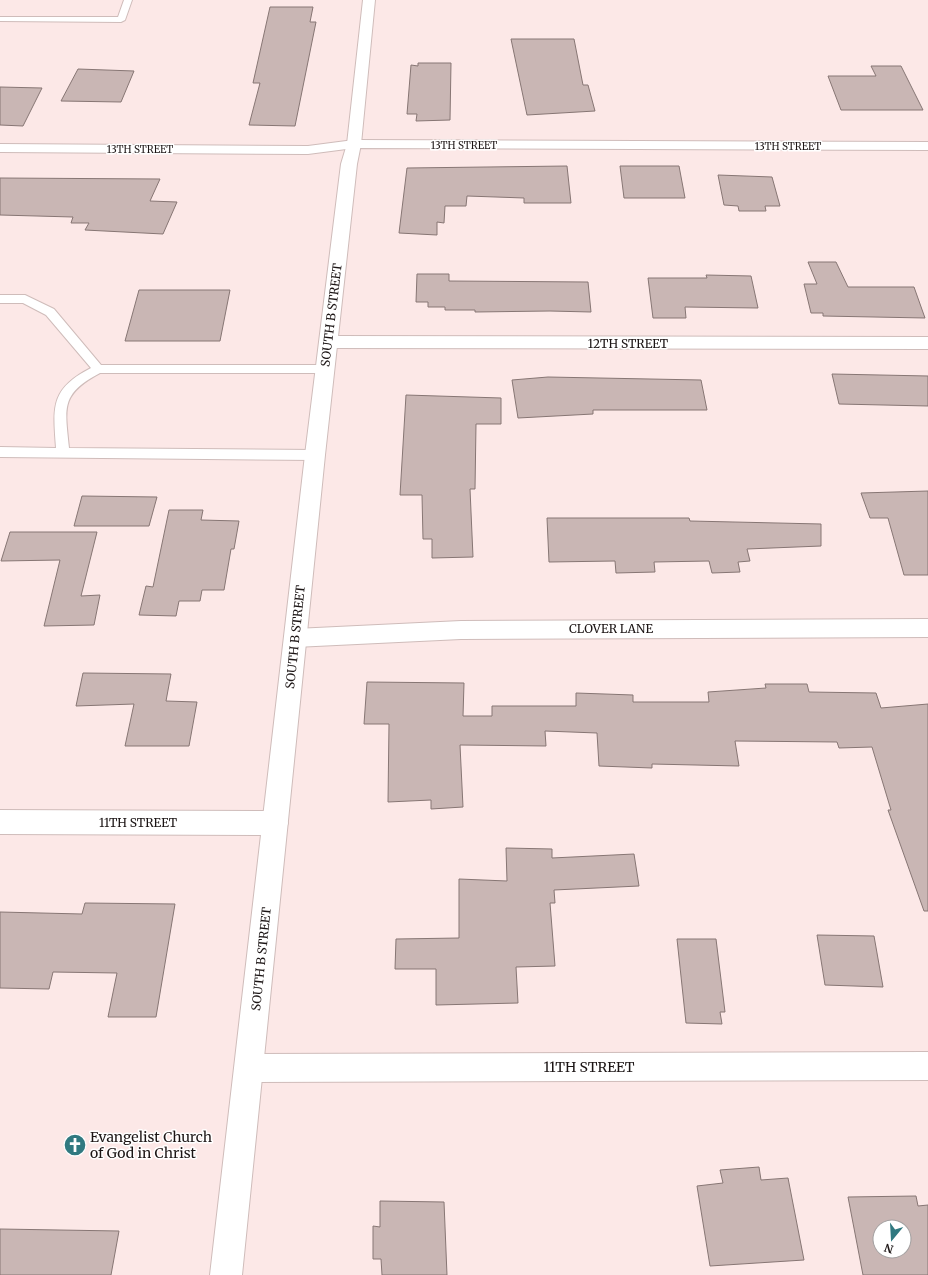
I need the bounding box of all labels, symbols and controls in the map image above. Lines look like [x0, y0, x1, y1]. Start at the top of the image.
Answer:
street label: 13TH STREET [431, 139, 497, 152]
street label: 13TH STREET [755, 140, 821, 153]
street label: 13TH STREET [107, 143, 173, 156]
street label: SOUTH B STREET [317, 262, 345, 368]
street label: 12TH STREET [588, 336, 669, 351]
street label: SOUTH B STREET [282, 584, 308, 690]
street label: CLOVER LANE [569, 621, 653, 636]
street label: 11TH STREET [99, 815, 178, 830]
street label: SOUTH B STREET [248, 906, 274, 1012]
street label: 11TH STREET [543, 1058, 635, 1076]
place label: Evangelist Church of God in Christ [90, 1128, 212, 1162]
church icon: Evangelist Church of God in Christ [62, 1132, 88, 1158]
north arrow [872, 1219, 912, 1259]
text: N [882, 1240, 895, 1257]

